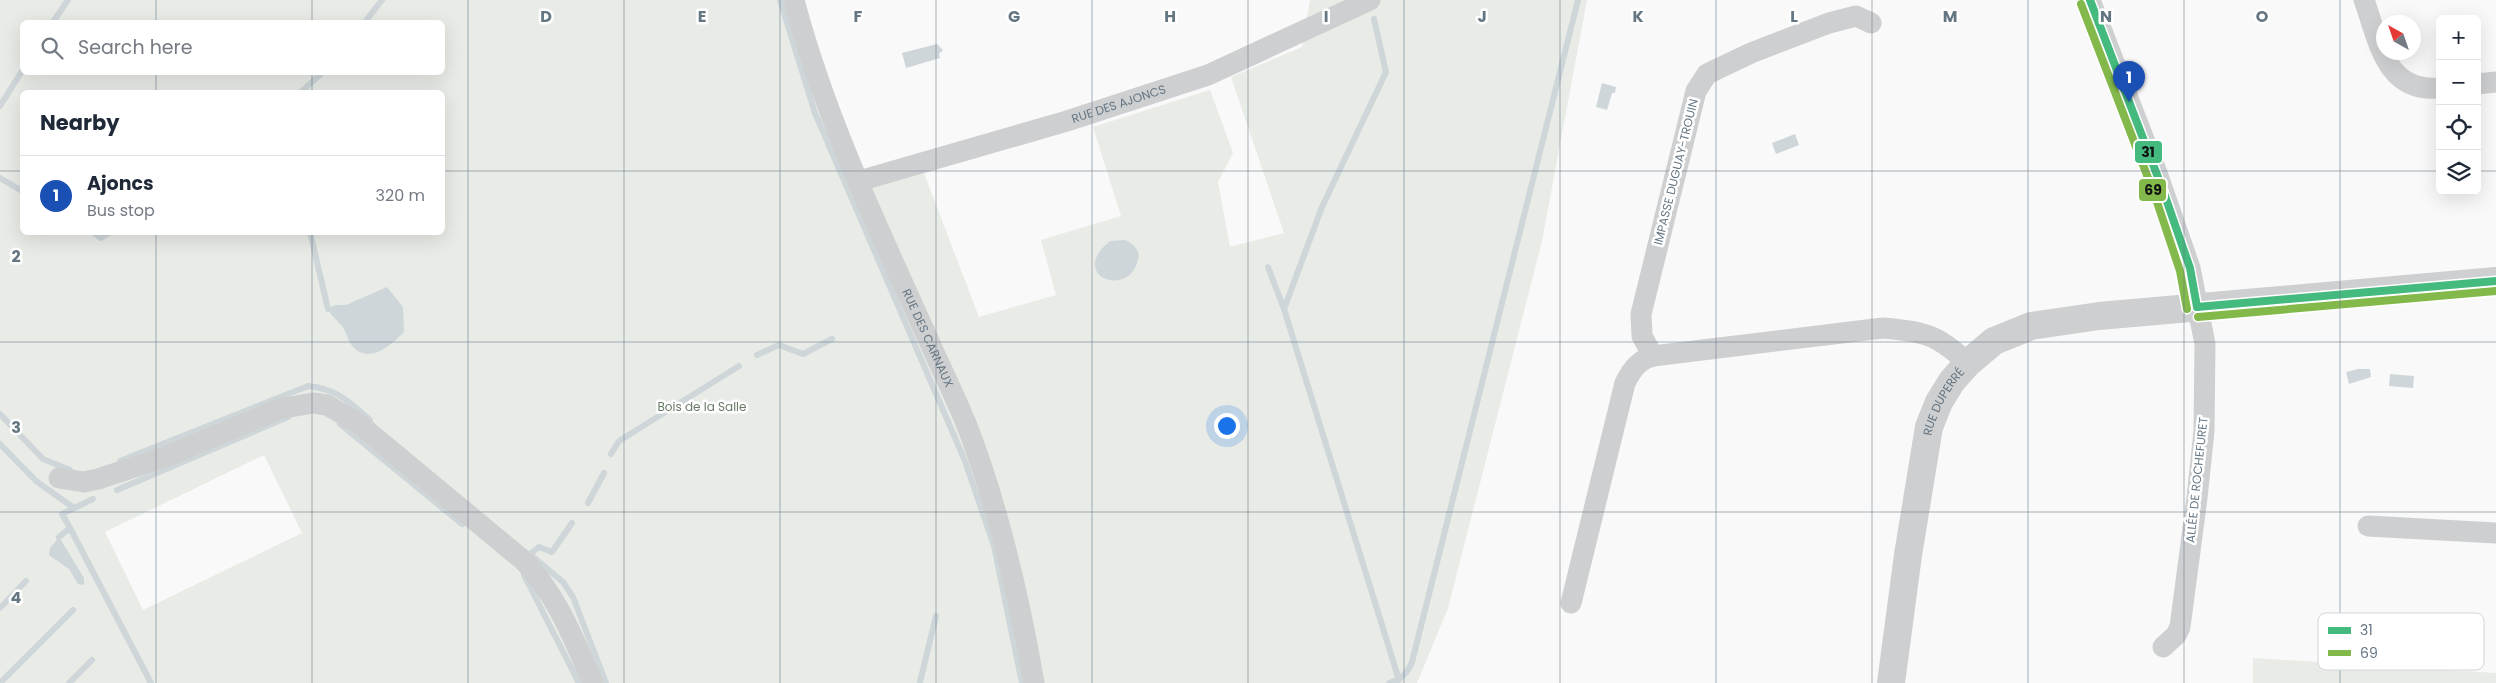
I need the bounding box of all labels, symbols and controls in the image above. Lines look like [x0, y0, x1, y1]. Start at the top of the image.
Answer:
text: D [540, 5, 552, 28]
text: E [698, 5, 706, 28]
text: F [854, 5, 863, 28]
text: G [1008, 5, 1020, 28]
text: H [1164, 5, 1176, 28]
text: I [1324, 5, 1328, 28]
text: J [1477, 5, 1487, 28]
text: K [1632, 5, 1644, 28]
text: L [1790, 5, 1798, 28]
text: M [1943, 5, 1957, 28]
text: N [2100, 5, 2112, 28]
text: O [2256, 5, 2269, 28]
north arrow [2376, 15, 2421, 60]
map controls [2436, 15, 2481, 195]
button: + [2436, 15, 2481, 60]
search box [20, 20, 445, 75]
icon: search [38, 34, 66, 62]
text: Search here [78, 34, 192, 61]
button: − [2436, 60, 2481, 105]
pin: 1 [2113, 61, 2145, 102]
street label: RUE DES AJONCS [1069, 80, 1168, 127]
street label: IMPASSE DUGUAY-TROUIN [1649, 97, 1702, 247]
button: locate [2436, 105, 2481, 150]
text: Nearby [40, 108, 120, 137]
line badge: 31 [2134, 140, 2163, 164]
text: 31 [2141, 142, 2155, 162]
button: layers [2436, 150, 2481, 195]
text: Ajoncs [87, 170, 154, 197]
line badge: 69 [2138, 178, 2167, 202]
text: 69 [2144, 180, 2162, 200]
text: 1 [53, 184, 59, 207]
text: 320 m [376, 184, 425, 207]
text: Bus stop [87, 199, 155, 222]
text: 2 [11, 245, 21, 268]
street label: RUE DES CARNAUX [898, 286, 958, 390]
street label: RUE DUPERRÉ [1919, 364, 1968, 437]
park label: Bois de la Salle [658, 398, 746, 415]
your location [1214, 413, 1240, 439]
text: 3 [11, 416, 21, 439]
street label: ALLÉE DE ROCHEFURET [2181, 416, 2212, 544]
text: 4 [11, 586, 22, 609]
legend [2318, 613, 2484, 670]
text: 31 [2360, 620, 2373, 640]
text: 69 [2360, 643, 2378, 663]

